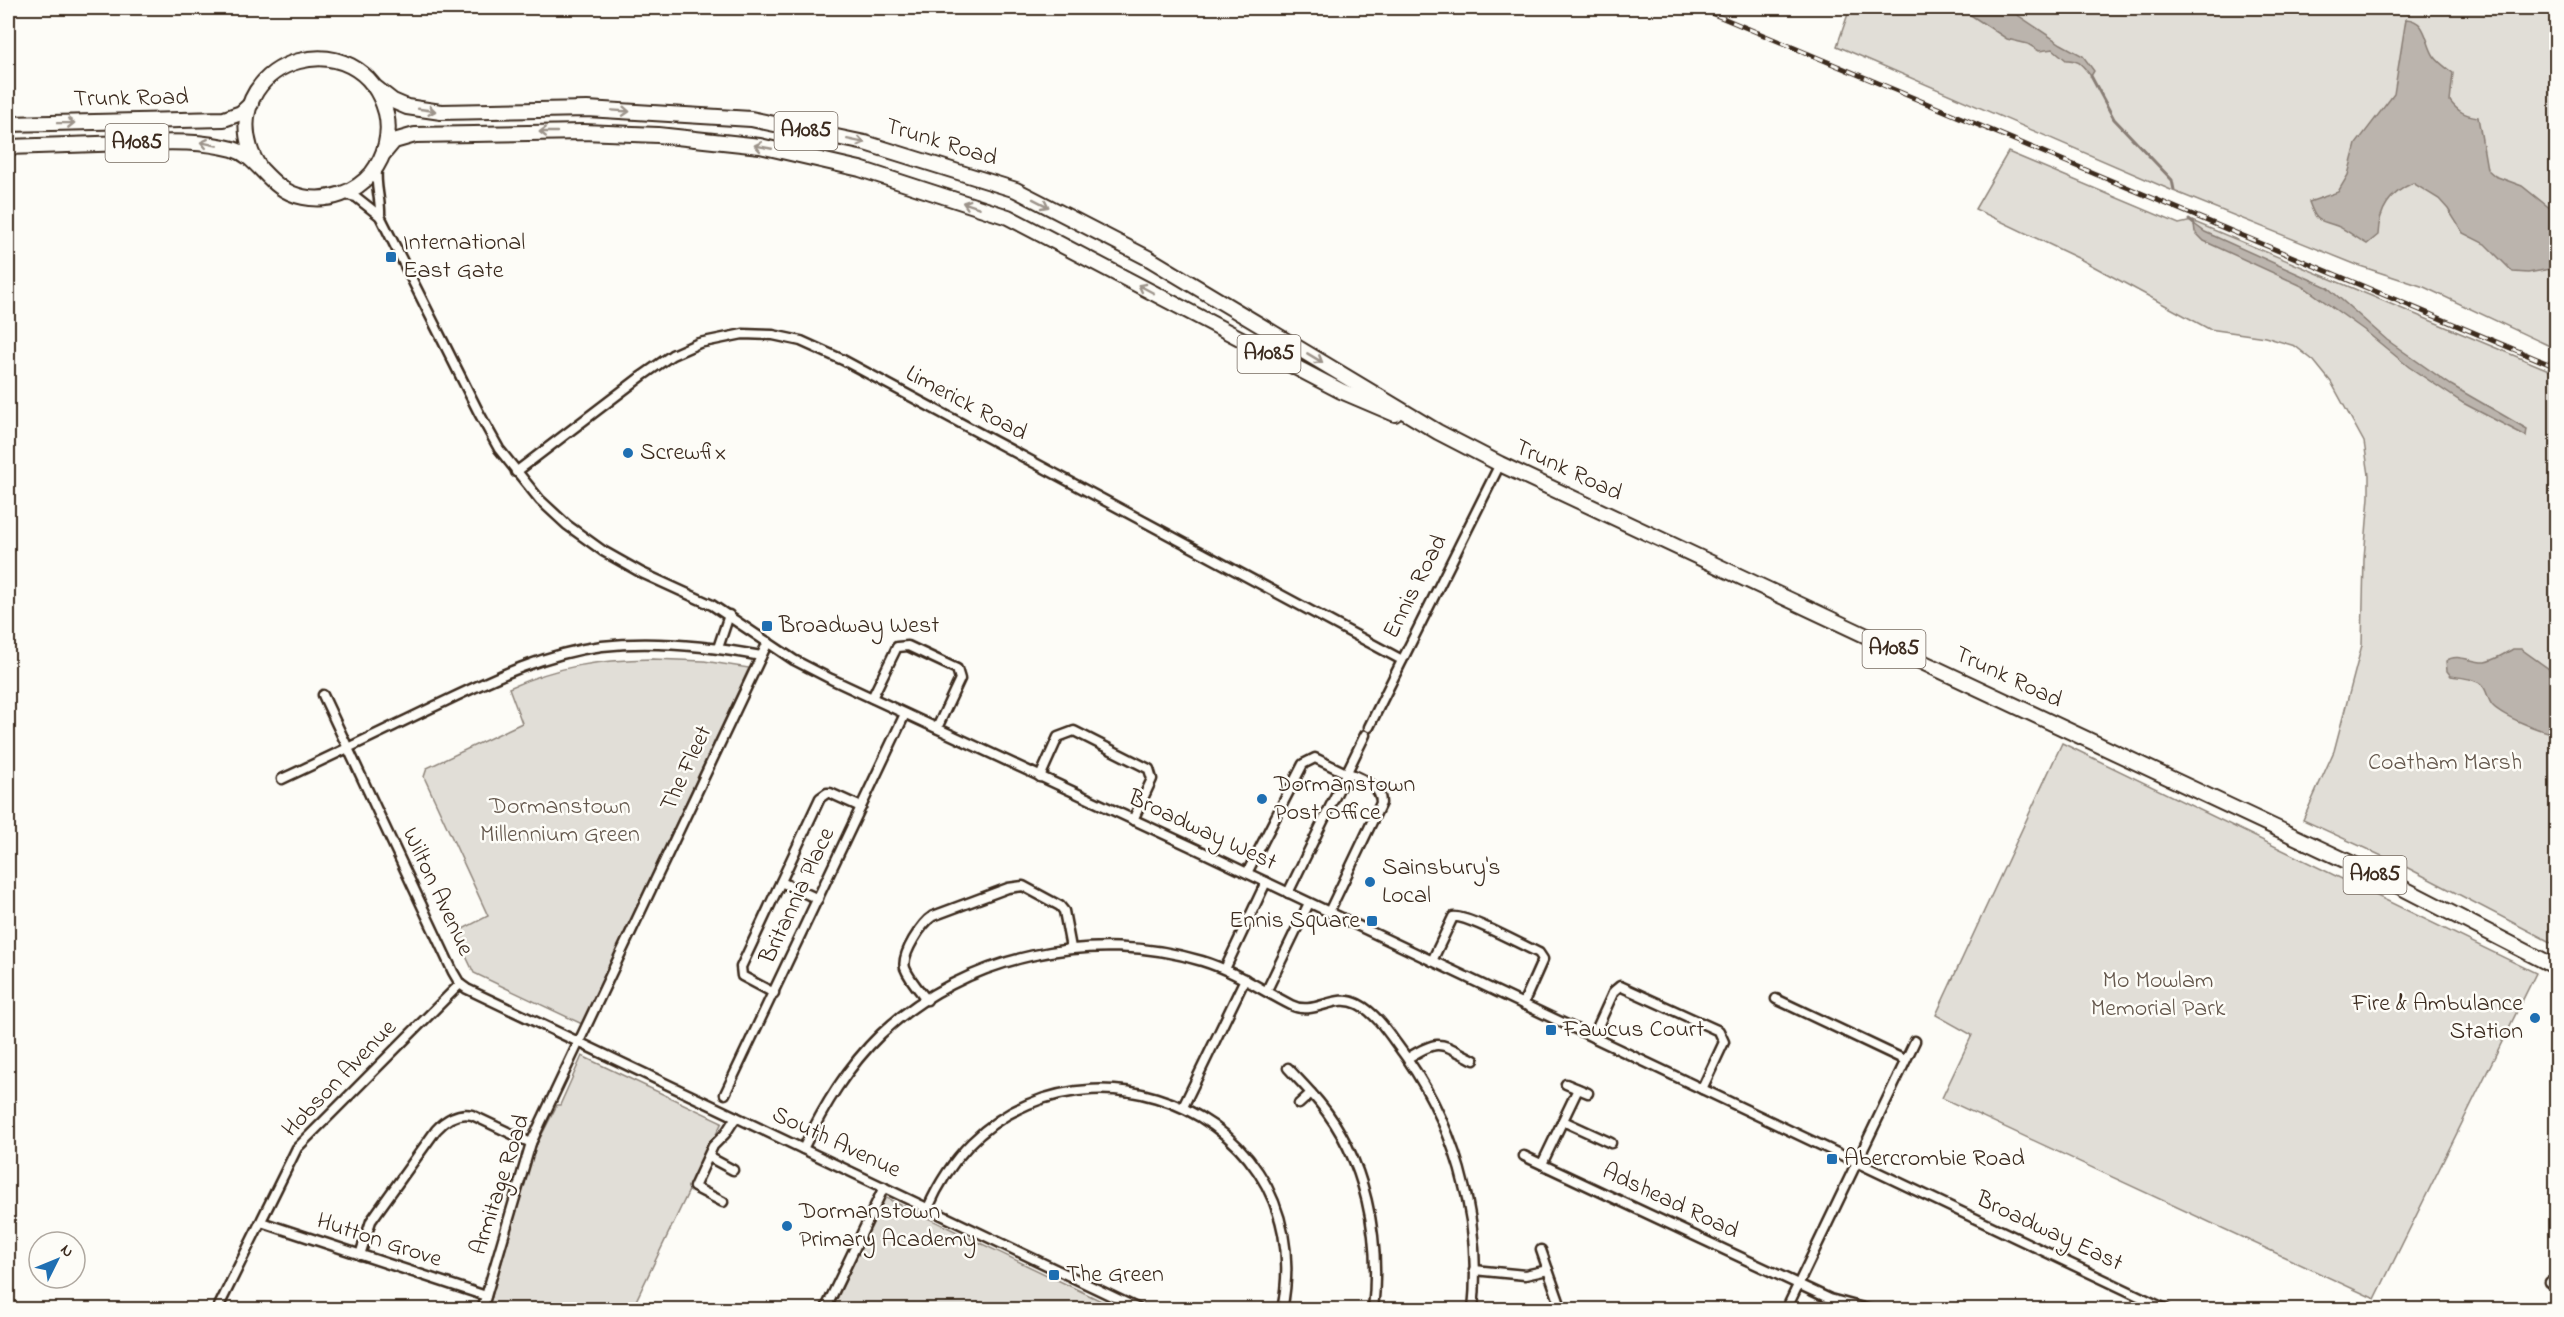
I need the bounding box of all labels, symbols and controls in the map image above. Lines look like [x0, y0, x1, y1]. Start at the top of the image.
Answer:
street label: Trunk Road [73, 80, 189, 118]
one-way arrow [416, 105, 436, 116]
one-way arrow [611, 106, 631, 117]
street label: Trunk Road [881, 109, 1002, 177]
road number: A1085 [774, 112, 838, 150]
one-way arrow [55, 117, 75, 128]
road number: A1085 [106, 124, 168, 162]
one-way arrow [538, 126, 558, 138]
one-way arrow [846, 136, 865, 148]
one-way arrow [199, 137, 218, 149]
one-way arrow [754, 141, 773, 152]
one-way arrow [1031, 197, 1049, 209]
one-way arrow [962, 199, 981, 210]
place label: International East Gate [403, 226, 525, 289]
marker: International East Gate [384, 250, 398, 264]
one-way arrow [1138, 283, 1155, 295]
road number: A1085 [1238, 335, 1300, 373]
one-way arrow [1306, 352, 1323, 364]
street label: Limerick Road [899, 357, 1034, 451]
street label: Trunk Road [1508, 431, 1628, 511]
place label: Screwfix [640, 436, 726, 471]
marker: Screwfix [621, 446, 635, 460]
street label: Ennis Road [1375, 528, 1457, 645]
place label: Broadway West [778, 609, 939, 645]
marker: Broadway West [760, 619, 774, 633]
road number: A1085 [1862, 630, 1926, 668]
street label: Trunk Road [1948, 638, 2068, 718]
street label: The Fleet [652, 720, 722, 818]
park label: Coatham Marsh [2368, 746, 2522, 781]
place label: Dormanstown Post Office [1273, 768, 1415, 831]
street label: Broadway West [1121, 781, 1282, 882]
park label: Dormanstown Millennium Green [480, 790, 640, 853]
marker: Dormanstown Post Office [1255, 792, 1269, 806]
street label: Wilton Avenue [392, 822, 482, 962]
street label: Britannia Place [751, 822, 845, 971]
place label: Sainsbury's Local [1382, 851, 1501, 914]
road number: A1085 [2344, 856, 2406, 894]
marker: Sainsbury's Local [1363, 875, 1377, 889]
place label: Ennis Square [1229, 904, 1360, 939]
marker: Ennis Square [1365, 914, 1379, 928]
park label: Mo Mowlam Memorial Park [2091, 964, 2226, 1027]
place label: Fire & Ambulance Station [2351, 987, 2523, 1050]
marker: Fire & Ambulance Station [2528, 1011, 2542, 1025]
street label: Hobson Avenue [274, 1012, 406, 1146]
place label: Fawcus Court [1562, 1013, 1704, 1048]
marker: Fawcus Court [1544, 1023, 1558, 1037]
street label: South Avenue [766, 1098, 906, 1188]
street label: Armitage Road [462, 1110, 540, 1260]
place label: Abercrombie Road [1844, 1142, 2025, 1177]
marker: Abercrombie Road [1825, 1152, 1839, 1166]
street label: Adshead Road [1596, 1155, 1745, 1249]
street label: Broadway East [1969, 1182, 2128, 1282]
place label: Dormanstown Primary Academy [798, 1195, 976, 1259]
street label: Hutton Grove [312, 1204, 446, 1278]
marker: Dormanstown Primary Academy [780, 1219, 794, 1233]
north arrow [27, 1230, 87, 1290]
text: N [54, 1239, 79, 1263]
place label: The Green [1066, 1258, 1164, 1293]
marker: The Green [1047, 1268, 1061, 1282]

